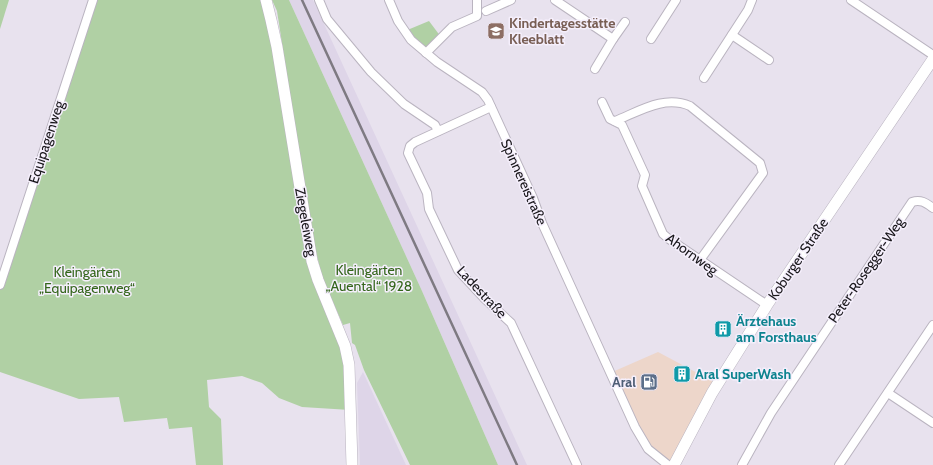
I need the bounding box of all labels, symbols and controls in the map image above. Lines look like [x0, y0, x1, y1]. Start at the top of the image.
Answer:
place label: Kindertagesstätte Kleeblatt [509, 14, 615, 48]
school or university icon: Kindertagesstätte Kleeblatt [486, 21, 506, 41]
street label: Equipagenweg [24, 97, 68, 186]
street label: Spinnereistraße [497, 136, 551, 228]
street label: Ziegeleiweg [291, 186, 321, 259]
street label: Peter-Rosegger-Weg [824, 213, 909, 326]
street label: Koburger Straße [764, 214, 832, 304]
street label: Ahornweg [662, 229, 722, 280]
park label: Kleingärten „Auental“ 1928 [326, 261, 412, 295]
street label: Ladestraße [453, 262, 511, 322]
park label: Kleingärten „Equipagenweg“ [39, 263, 135, 297]
place label: Ärztehaus am Forsthaus [736, 312, 817, 346]
building icon: Ärztehaus am Forsthaus [713, 319, 733, 339]
building icon: Aral SuperWash [672, 364, 692, 384]
place label: Aral SuperWash [695, 365, 791, 383]
fuel station icon: Aral [639, 372, 659, 392]
place label: Aral [612, 373, 636, 391]

